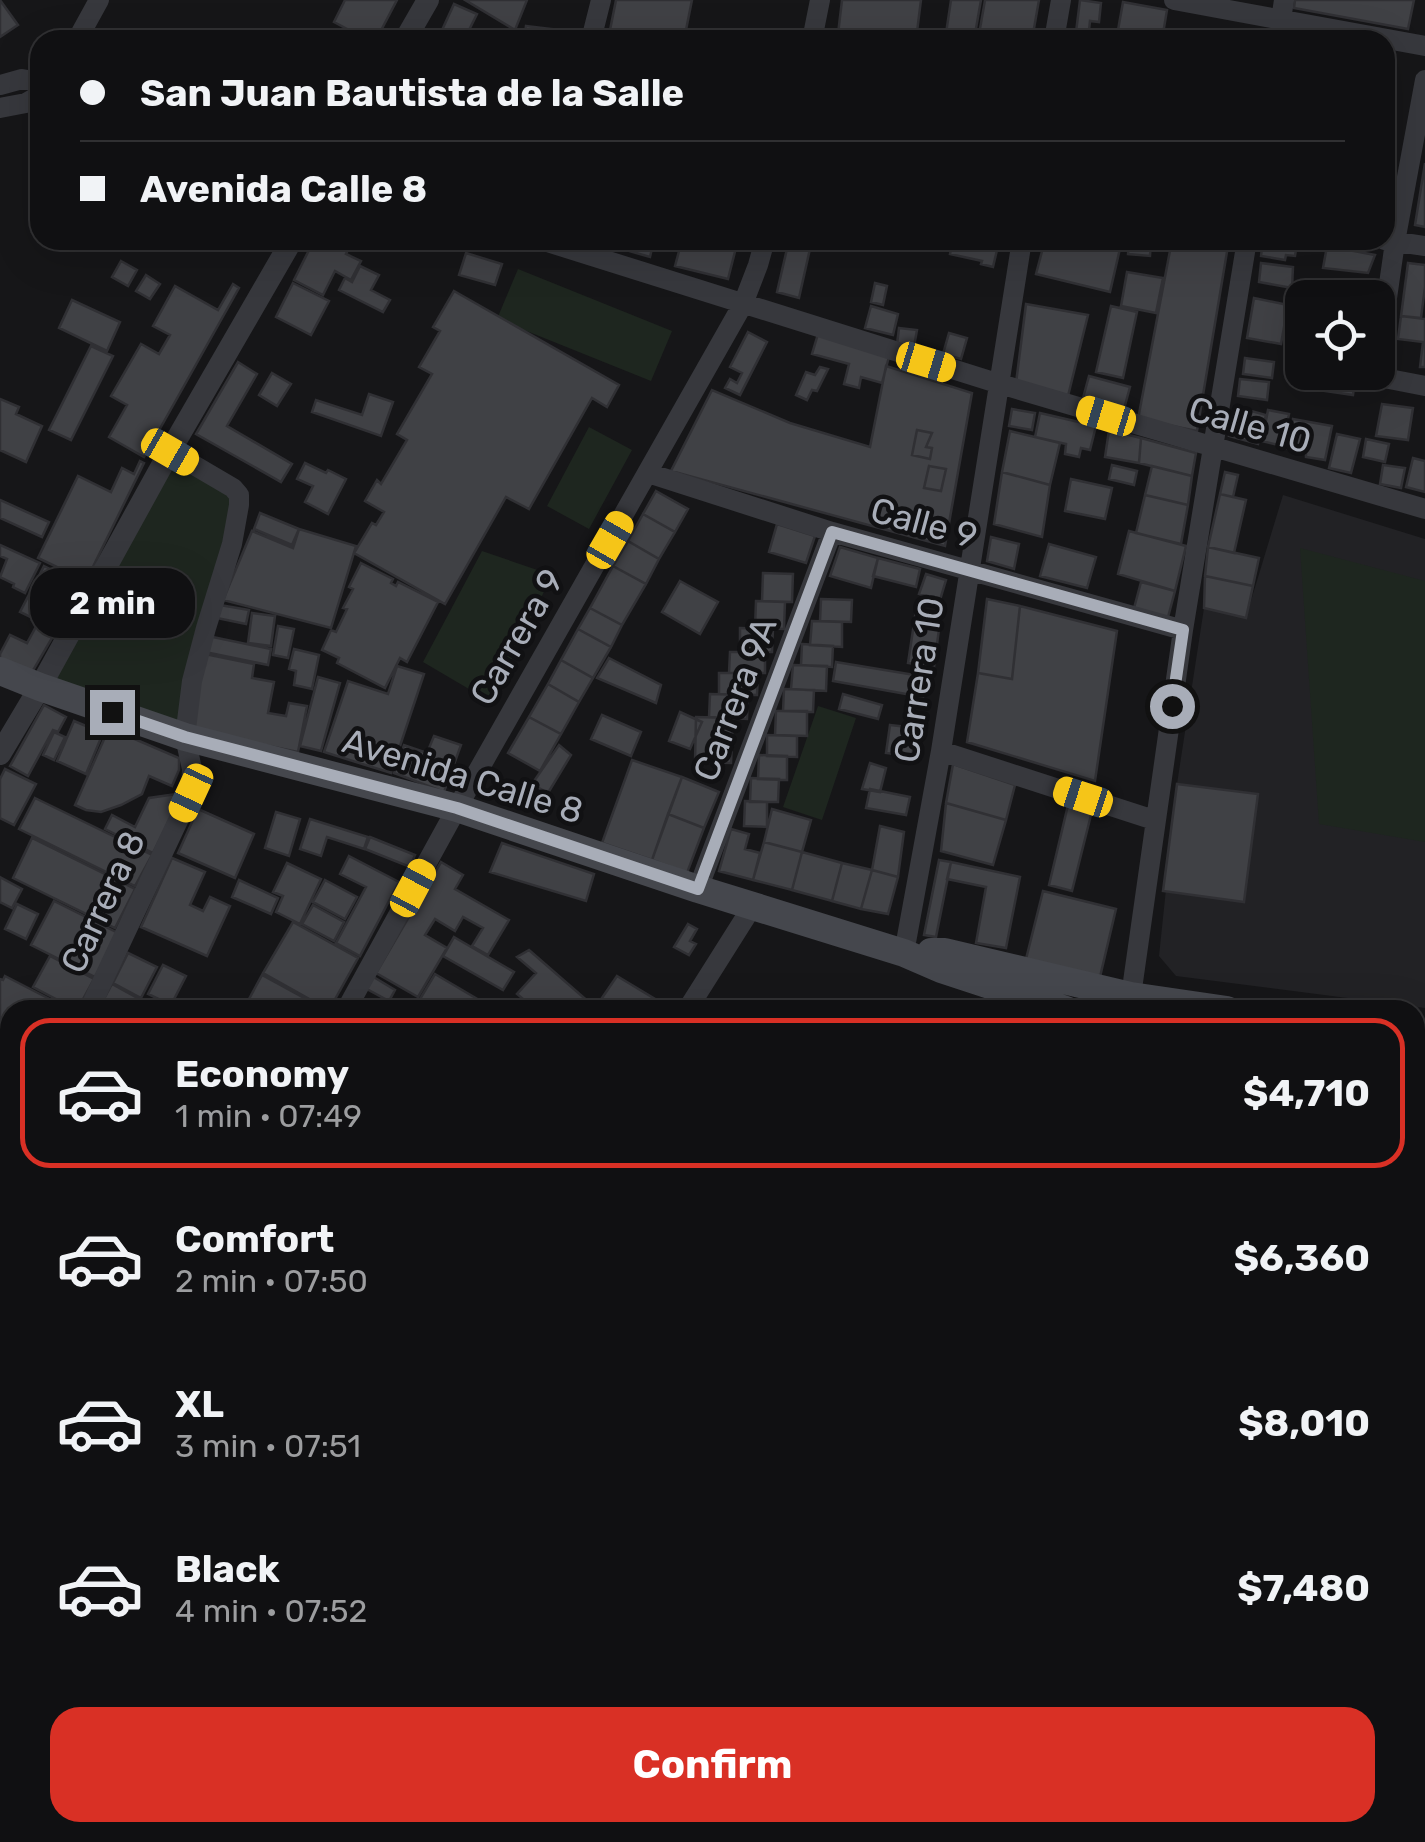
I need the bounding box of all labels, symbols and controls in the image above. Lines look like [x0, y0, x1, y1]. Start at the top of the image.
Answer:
text: San Juan Bautista de la Salle [140, 70, 684, 116]
text: Avenida Calle 8 [140, 166, 427, 212]
map controls [1285, 280, 1395, 390]
button: locate [1285, 280, 1395, 390]
car [893, 339, 959, 385]
street label: Calle 10 [1184, 388, 1316, 462]
car [1073, 393, 1139, 439]
car [137, 424, 203, 480]
street label: Calle 9 [866, 489, 982, 557]
car [582, 507, 638, 573]
street label: Carrera 9 [461, 561, 573, 713]
callout: 2 min [29, 567, 194, 637]
text: 2 min [69, 584, 156, 622]
street label: Carrera 10 [885, 594, 953, 766]
street label: Carrera 9A [685, 611, 785, 787]
route start [1150, 684, 1195, 729]
route end [90, 690, 135, 735]
street label: Avenida Calle 8 [338, 719, 588, 833]
car [165, 759, 217, 827]
car [1050, 773, 1116, 821]
street label: Carrera 8 [52, 824, 154, 980]
car [386, 854, 440, 922]
icon: car [55, 1048, 145, 1138]
text: Economy [175, 1051, 349, 1097]
text: $4,710 [1243, 1070, 1370, 1116]
text: 1 min · 07:49 [175, 1097, 362, 1135]
icon: car [55, 1213, 145, 1303]
text: Comfort [175, 1216, 334, 1262]
text: $6,360 [1234, 1235, 1370, 1281]
text: 2 min · 07:50 [175, 1262, 368, 1300]
icon: car [55, 1378, 145, 1468]
text: XL [175, 1381, 224, 1427]
text: $8,010 [1238, 1400, 1370, 1446]
text: 3 min · 07:51 [175, 1427, 361, 1465]
icon: car [55, 1543, 145, 1633]
text: Black [175, 1546, 280, 1592]
text: $7,480 [1237, 1565, 1370, 1611]
text: 4 min · 07:52 [175, 1592, 367, 1630]
button: Confirm [50, 1707, 1375, 1822]

